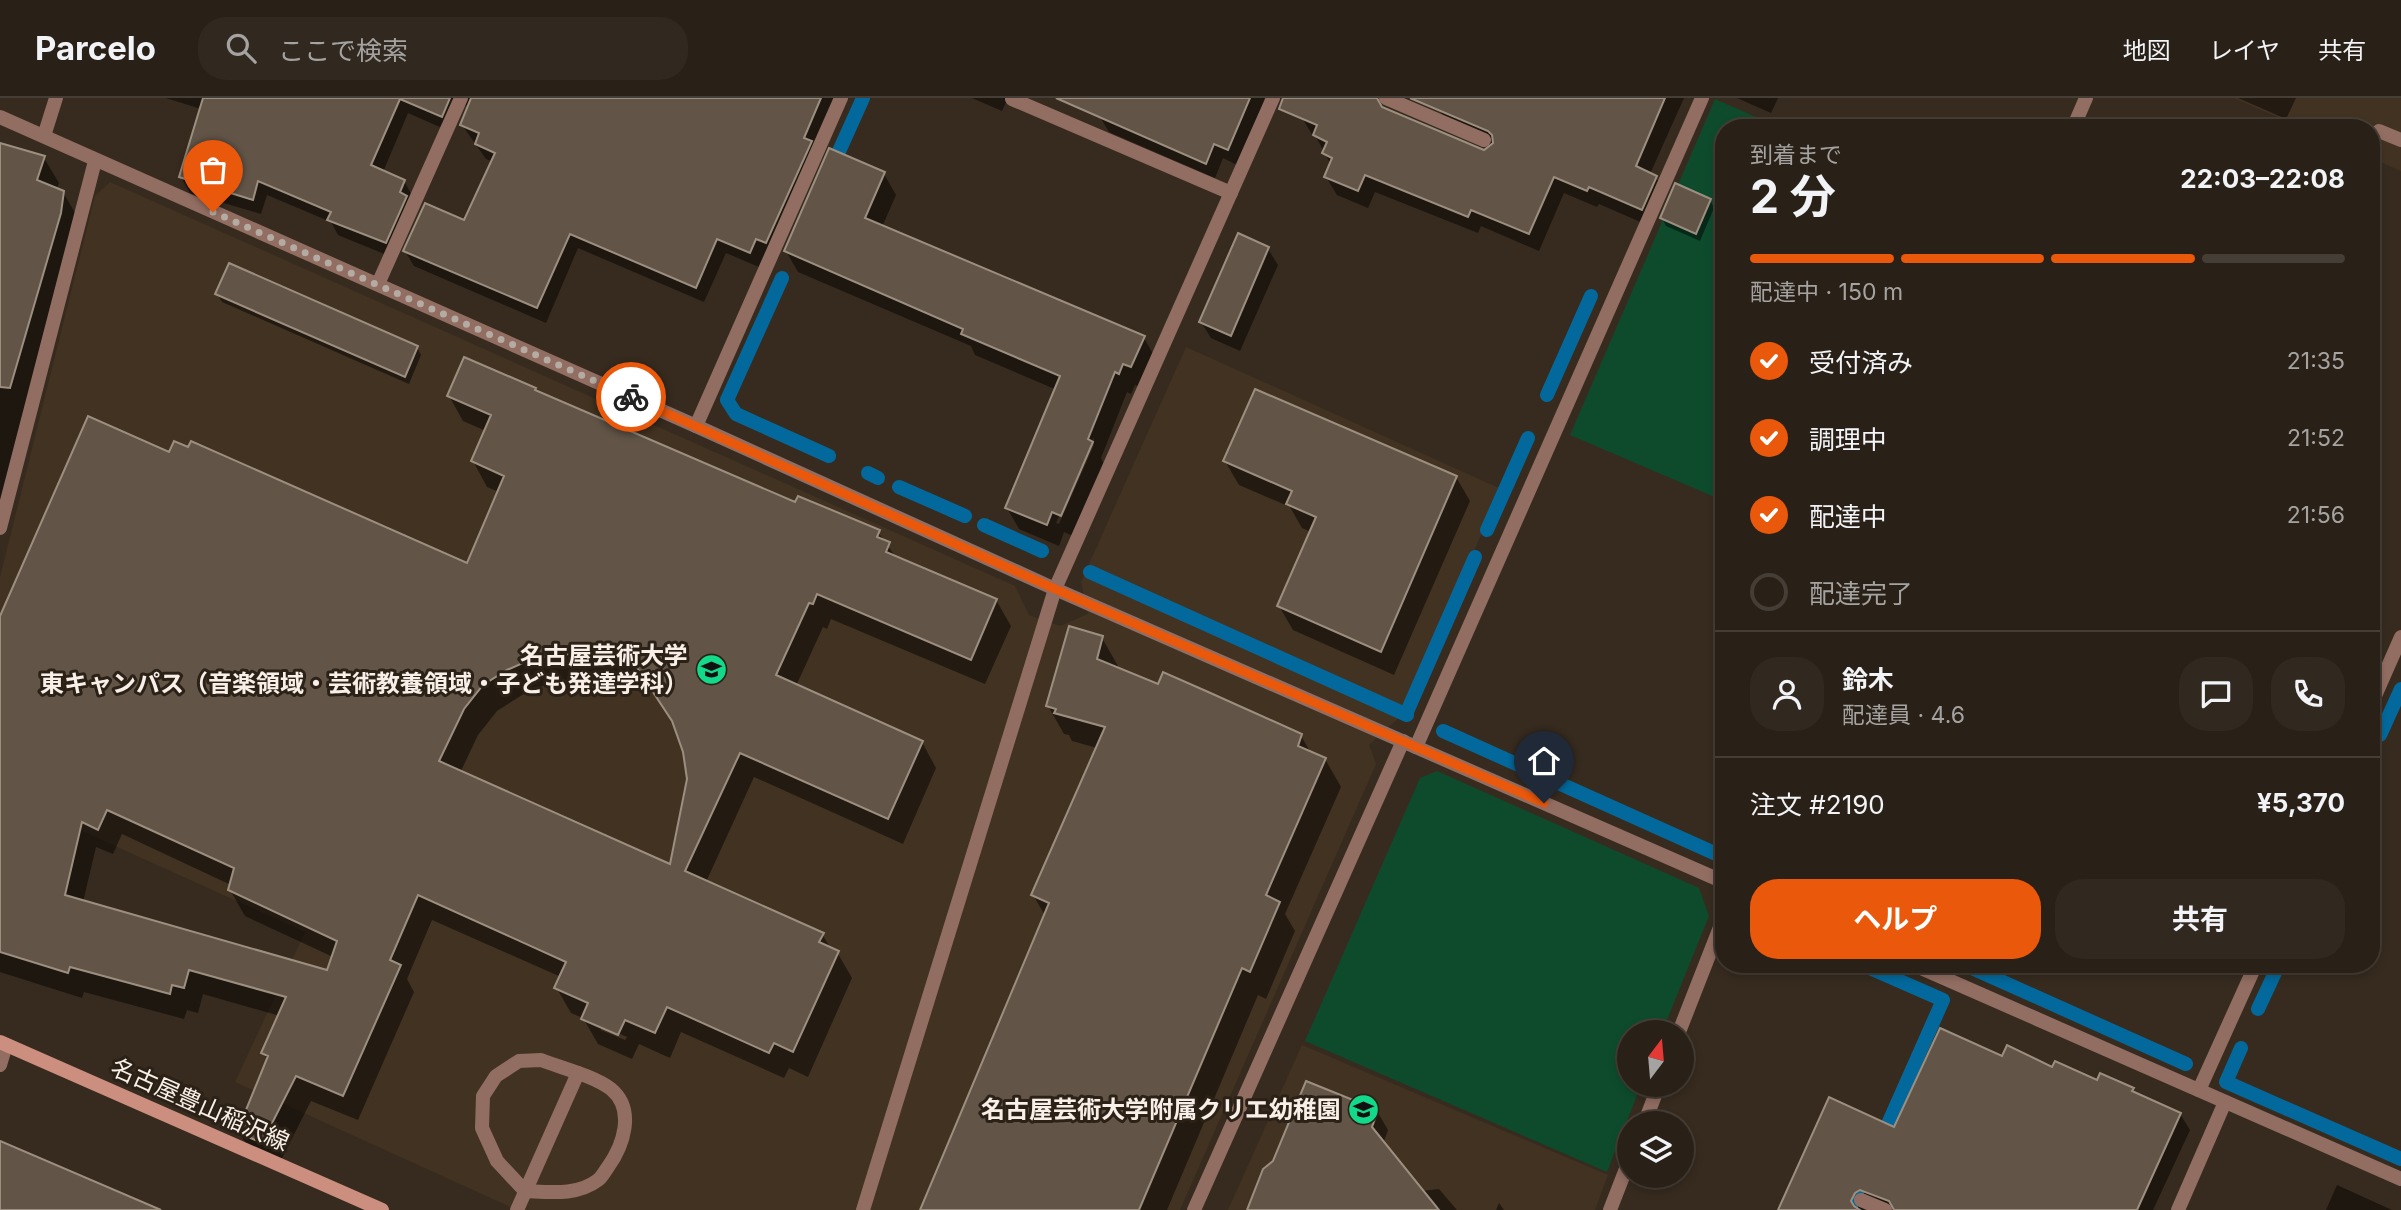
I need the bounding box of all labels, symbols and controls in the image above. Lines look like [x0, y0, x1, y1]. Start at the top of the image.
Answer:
search box [198, 17, 688, 80]
text: Parcelo [35, 28, 156, 68]
icon: search [222, 29, 260, 67]
text: ここで検索 [278, 35, 408, 66]
text: 地図 [2123, 36, 2171, 65]
text: レイヤ [2209, 36, 2280, 65]
text: 共有 [2318, 36, 2366, 65]
pin [183, 140, 243, 212]
text: 到着まで [1750, 141, 1842, 169]
icon: bag [194, 151, 232, 189]
text: 22:03–22:08 [2180, 163, 2345, 194]
text: 2 分 [1750, 168, 1836, 224]
text: 配達中 · 150 m [1750, 278, 1903, 306]
icon: check [1750, 342, 1788, 380]
text: 受付済み [1809, 347, 1913, 378]
text: 21:35 [2287, 347, 2345, 375]
courier [596, 362, 666, 432]
icon: bike [612, 378, 650, 416]
icon: check [1750, 419, 1788, 457]
text: 調理中 [1809, 424, 1887, 455]
text: 21:52 [2287, 424, 2345, 452]
icon: check [1750, 496, 1788, 534]
text: 配達中 [1809, 501, 1887, 532]
text: 21:56 [2287, 501, 2345, 529]
text: 配達完了 [1809, 578, 1913, 609]
place label: 名古屋芸術大学 東キャンパス（音楽領域・芸術教養領域・子ども発達学科） [40, 641, 688, 698]
school or university icon: 名古屋芸術大学 東キャンパス（音楽領域・芸術教養領域・子ども発達学科） [694, 653, 728, 687]
button: person [1750, 657, 1824, 731]
button: chat [2179, 657, 2253, 731]
button: phone [2271, 657, 2345, 731]
text: 鈴木 [1842, 664, 1894, 695]
text: 配達員 · 4.6 [1842, 701, 1965, 729]
pin [1514, 731, 1574, 803]
icon: home [1525, 742, 1563, 780]
text: ¥5,370 [2257, 787, 2345, 818]
text: 注文 #2190 [1750, 789, 1885, 820]
button: ヘルプ [1750, 879, 2041, 959]
button: 共有 [2055, 879, 2345, 959]
north arrow [1617, 1020, 1694, 1097]
map controls [1617, 1020, 1694, 1188]
street label: 名古屋豊山稲沢線 [107, 1052, 294, 1157]
school or university icon: 名古屋芸術大学附属クリエ幼稚園 [1347, 1093, 1381, 1127]
place label: 名古屋芸術大学附属クリエ幼稚園 [981, 1095, 1341, 1124]
button: layers [1617, 1111, 1694, 1188]

